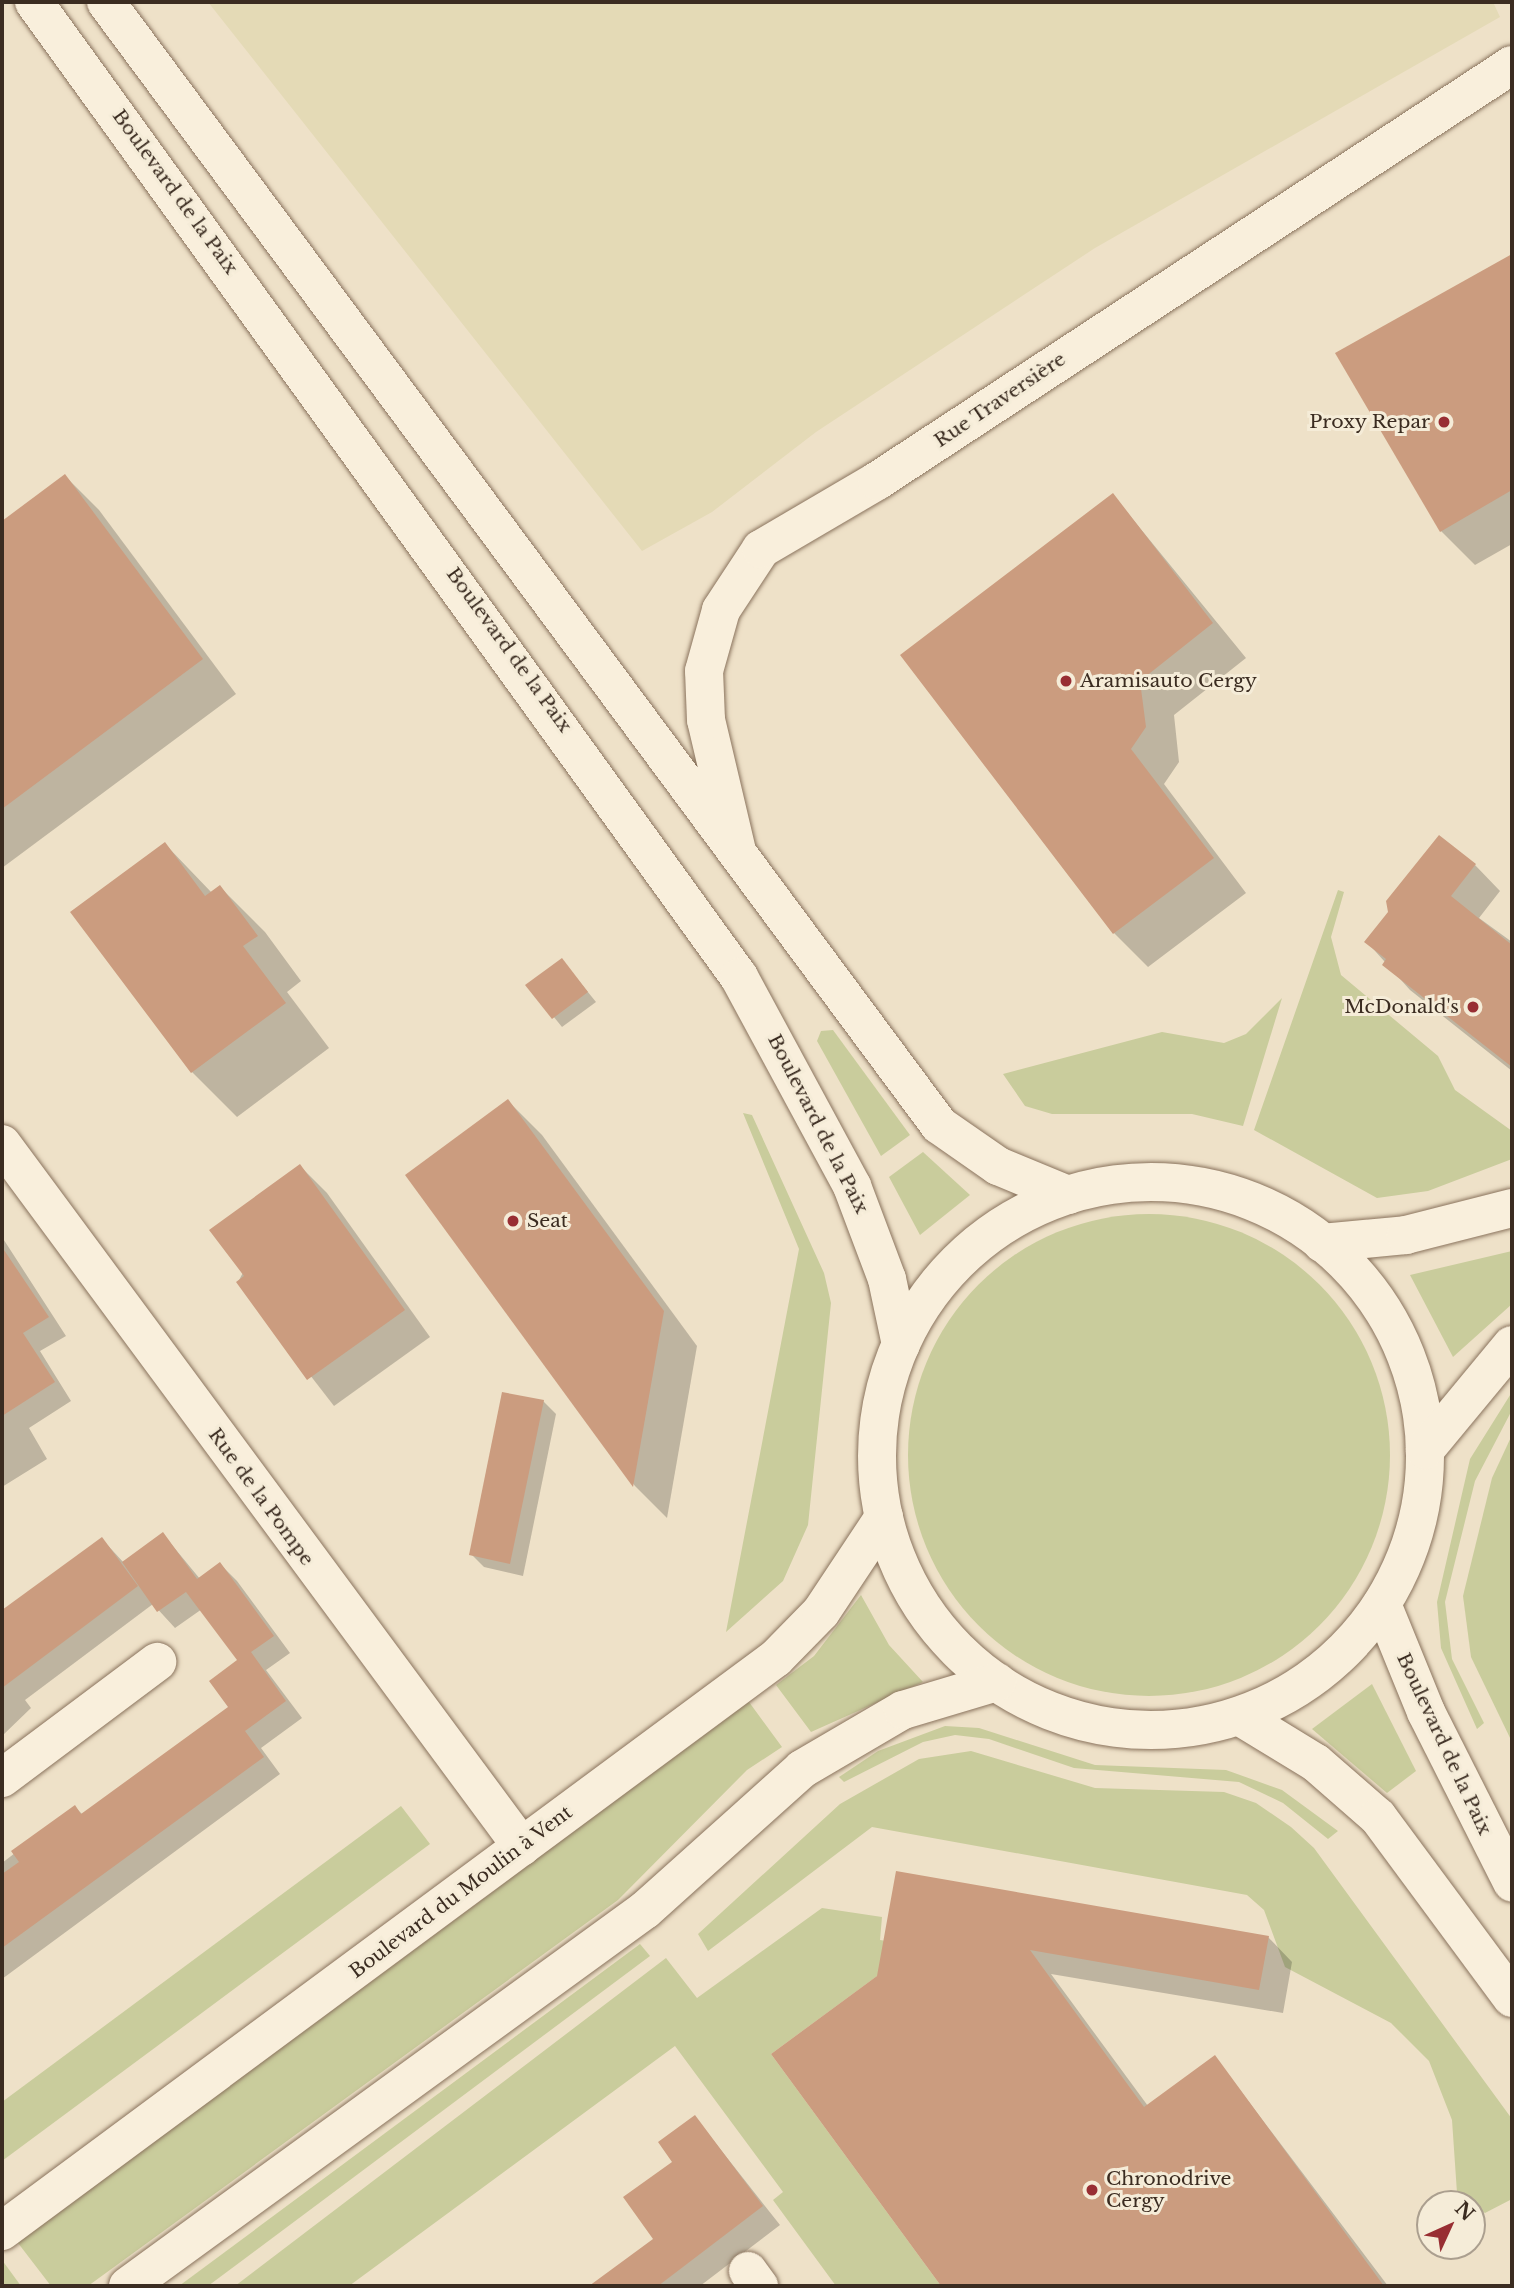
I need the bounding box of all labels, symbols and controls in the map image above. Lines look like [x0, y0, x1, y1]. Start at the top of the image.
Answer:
street label: Boulevard de la Paix [107, 105, 243, 279]
street label: Rue Traversière [930, 347, 1070, 453]
place label: Proxy Repar [1309, 411, 1430, 433]
marker: Proxy Repar [1436, 414, 1452, 430]
street label: Boulevard de la Paix [441, 563, 577, 737]
place label: Aramisauto Cergy [1080, 670, 1257, 692]
marker: Aramisauto Cergy [1058, 673, 1074, 689]
place label: McDonald's [1344, 996, 1459, 1018]
marker: McDonald's [1465, 999, 1481, 1015]
street label: Boulevard de la Paix [763, 1030, 873, 1218]
place label: Seat [527, 1210, 568, 1232]
marker: Seat [505, 1213, 521, 1229]
street label: Rue de la Pompe [203, 1424, 319, 1570]
street label: Boulevard de la Paix [1392, 1649, 1496, 1839]
street label: Boulevard du Moulin à Vent [345, 1801, 577, 1983]
place label: Chronodrive Cergy [1106, 2168, 1231, 2212]
marker: Chronodrive Cergy [1084, 2182, 1100, 2198]
north arrow [1416, 2190, 1486, 2260]
text: N [1450, 2197, 1479, 2226]

